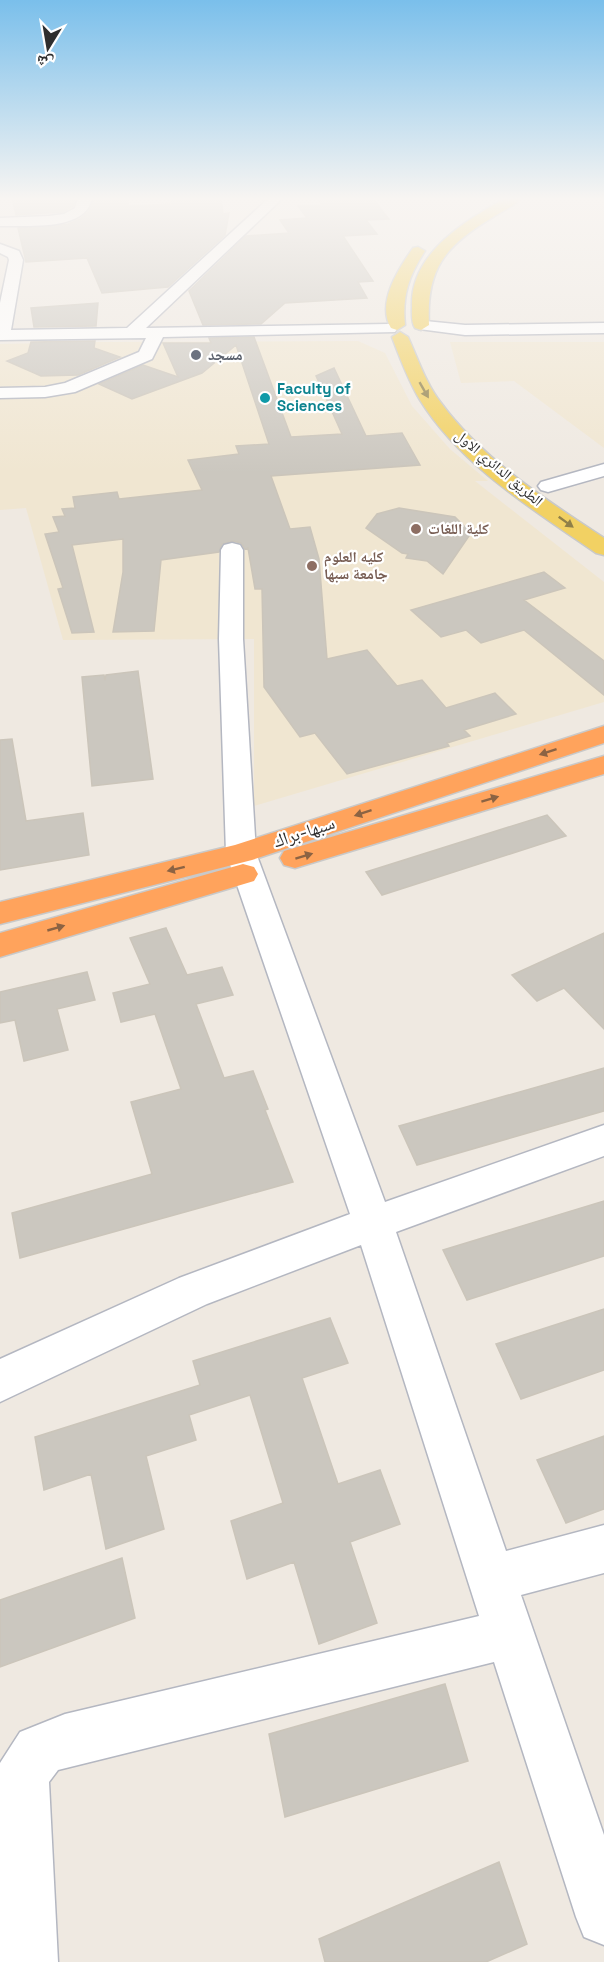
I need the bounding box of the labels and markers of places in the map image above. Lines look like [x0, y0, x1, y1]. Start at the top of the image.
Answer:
place label: مسجد [208, 345, 243, 364]
marker: مسجد [189, 348, 203, 362]
place label: Faculty of Sciences [277, 379, 351, 415]
marker: Faculty of Sciences [258, 391, 272, 405]
place label: كلية اللغات [428, 519, 489, 538]
marker: كلية اللغات [409, 522, 423, 536]
place label: كليه العلوم جامعة سبها [324, 547, 388, 583]
marker: كليه العلوم جامعة سبها [305, 559, 319, 573]

